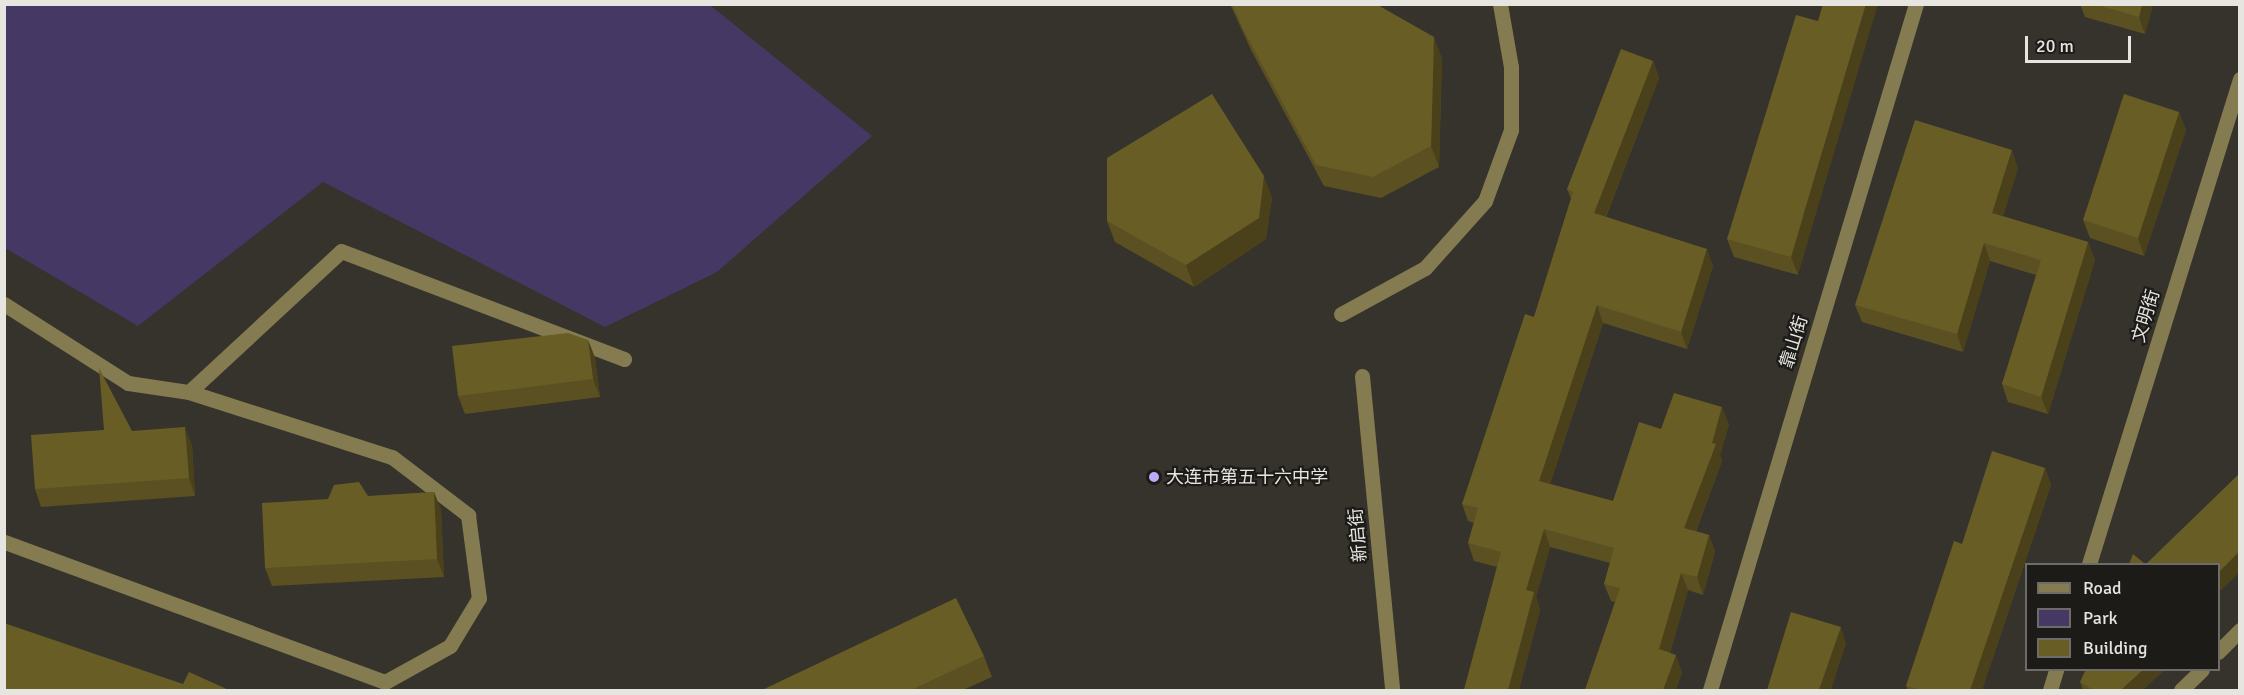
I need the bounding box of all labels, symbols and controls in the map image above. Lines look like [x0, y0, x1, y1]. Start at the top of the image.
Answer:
scale bar [2028, 24, 2134, 62]
text: 20 m [2036, 35, 2074, 57]
street label: 文明街 [2128, 287, 2164, 345]
street label: 靠山街 [1776, 313, 1812, 371]
place label: 大连市第五十六中学 [1166, 466, 1328, 488]
marker: 大连市第五十六中学 [1147, 470, 1161, 484]
street label: 新启街 [1345, 507, 1371, 563]
legend [2025, 563, 2220, 671]
text: Road [2083, 577, 2122, 599]
text: Park [2083, 607, 2118, 629]
text: Building [2083, 637, 2147, 659]

